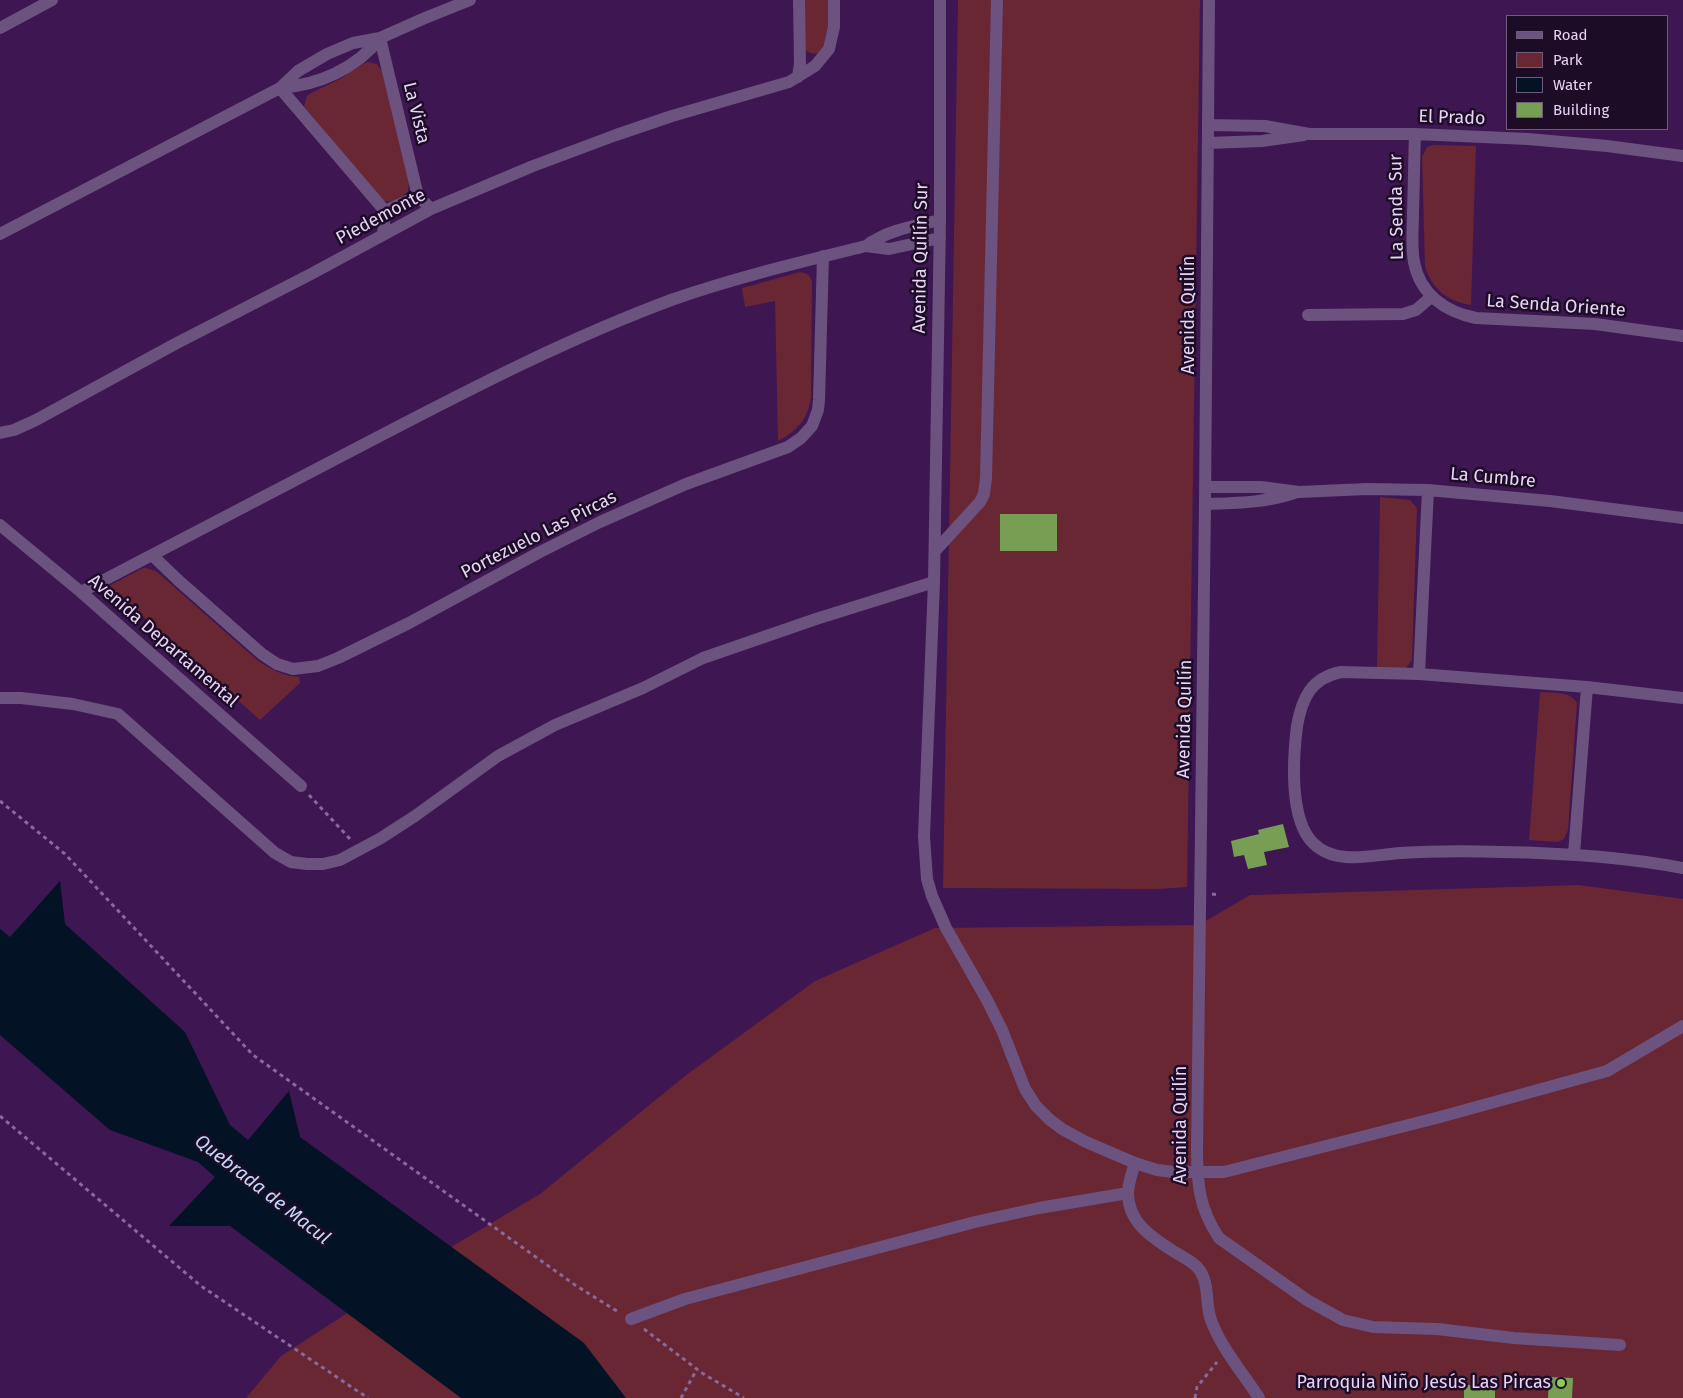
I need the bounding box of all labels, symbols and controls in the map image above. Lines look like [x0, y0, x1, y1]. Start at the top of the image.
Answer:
legend [1506, 15, 1668, 130]
text: Road [1553, 26, 1588, 44]
text: Park [1553, 51, 1583, 69]
text: Water [1553, 76, 1592, 94]
street label: La Vista [398, 80, 434, 146]
text: Building [1553, 101, 1609, 119]
street label: El Prado [1418, 106, 1486, 130]
street label: La Senda Sur [1385, 154, 1409, 260]
street label: Avenida Quilín Sur [909, 182, 933, 334]
street label: Piedemonte [332, 184, 430, 250]
street label: Avenida Quilín [1178, 256, 1200, 374]
street label: La Senda Oriente [1486, 290, 1626, 322]
street label: La Cumbre [1449, 463, 1537, 493]
street label: Portezuelo Las Pircas [458, 486, 620, 584]
street label: Avenida Departamental [84, 570, 242, 712]
street label: Avenida Quilín [1173, 659, 1197, 779]
street label: Avenida Quilín [1170, 1066, 1192, 1184]
water label: Quebrada de Macul [190, 1130, 334, 1250]
place label: Parroquia Niño Jesús Las Pircas [1296, 1372, 1551, 1394]
marker: Parroquia Niño Jesús Las Pircas [1555, 1377, 1567, 1389]

